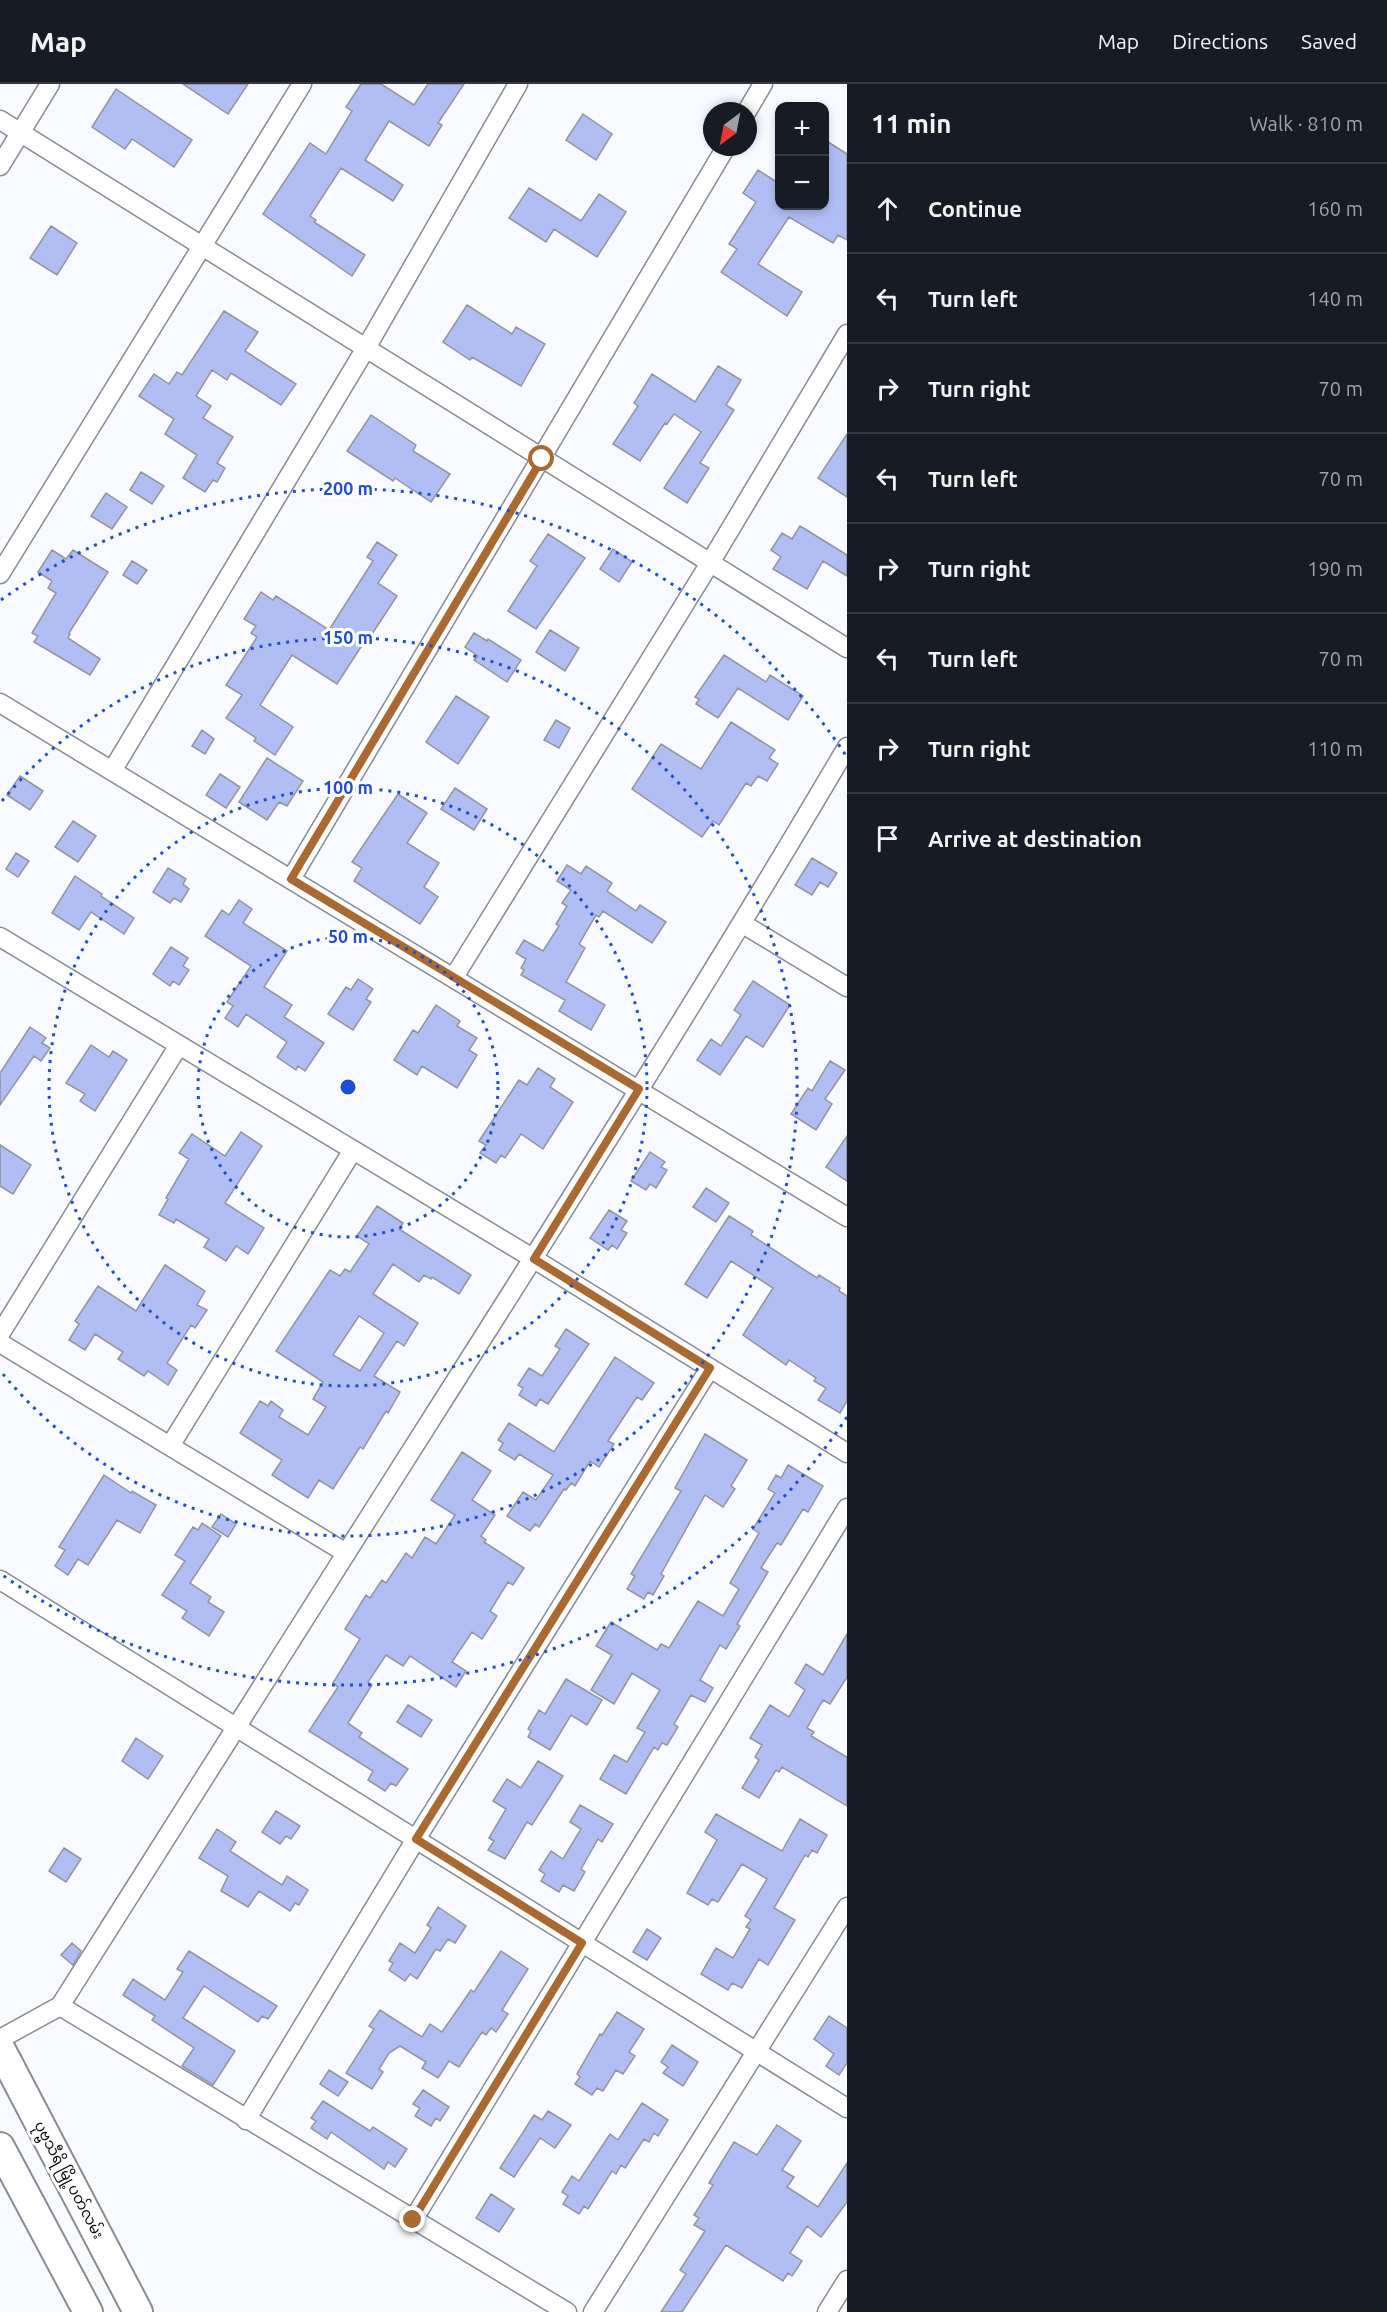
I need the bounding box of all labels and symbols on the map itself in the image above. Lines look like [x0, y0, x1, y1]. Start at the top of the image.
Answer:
north arrow [703, 102, 757, 156]
route start [528, 445, 554, 471]
text: 200 m [323, 478, 373, 498]
text: 150 m [323, 627, 373, 647]
text: 100 m [323, 777, 373, 797]
text: 50 m [328, 926, 368, 946]
centre of rings [338, 1077, 358, 1097]
street label: ပုဗ္ဗသီရိ မြို့ပတ်လမ်း [27, 2118, 109, 2244]
route end [399, 2206, 425, 2232]

